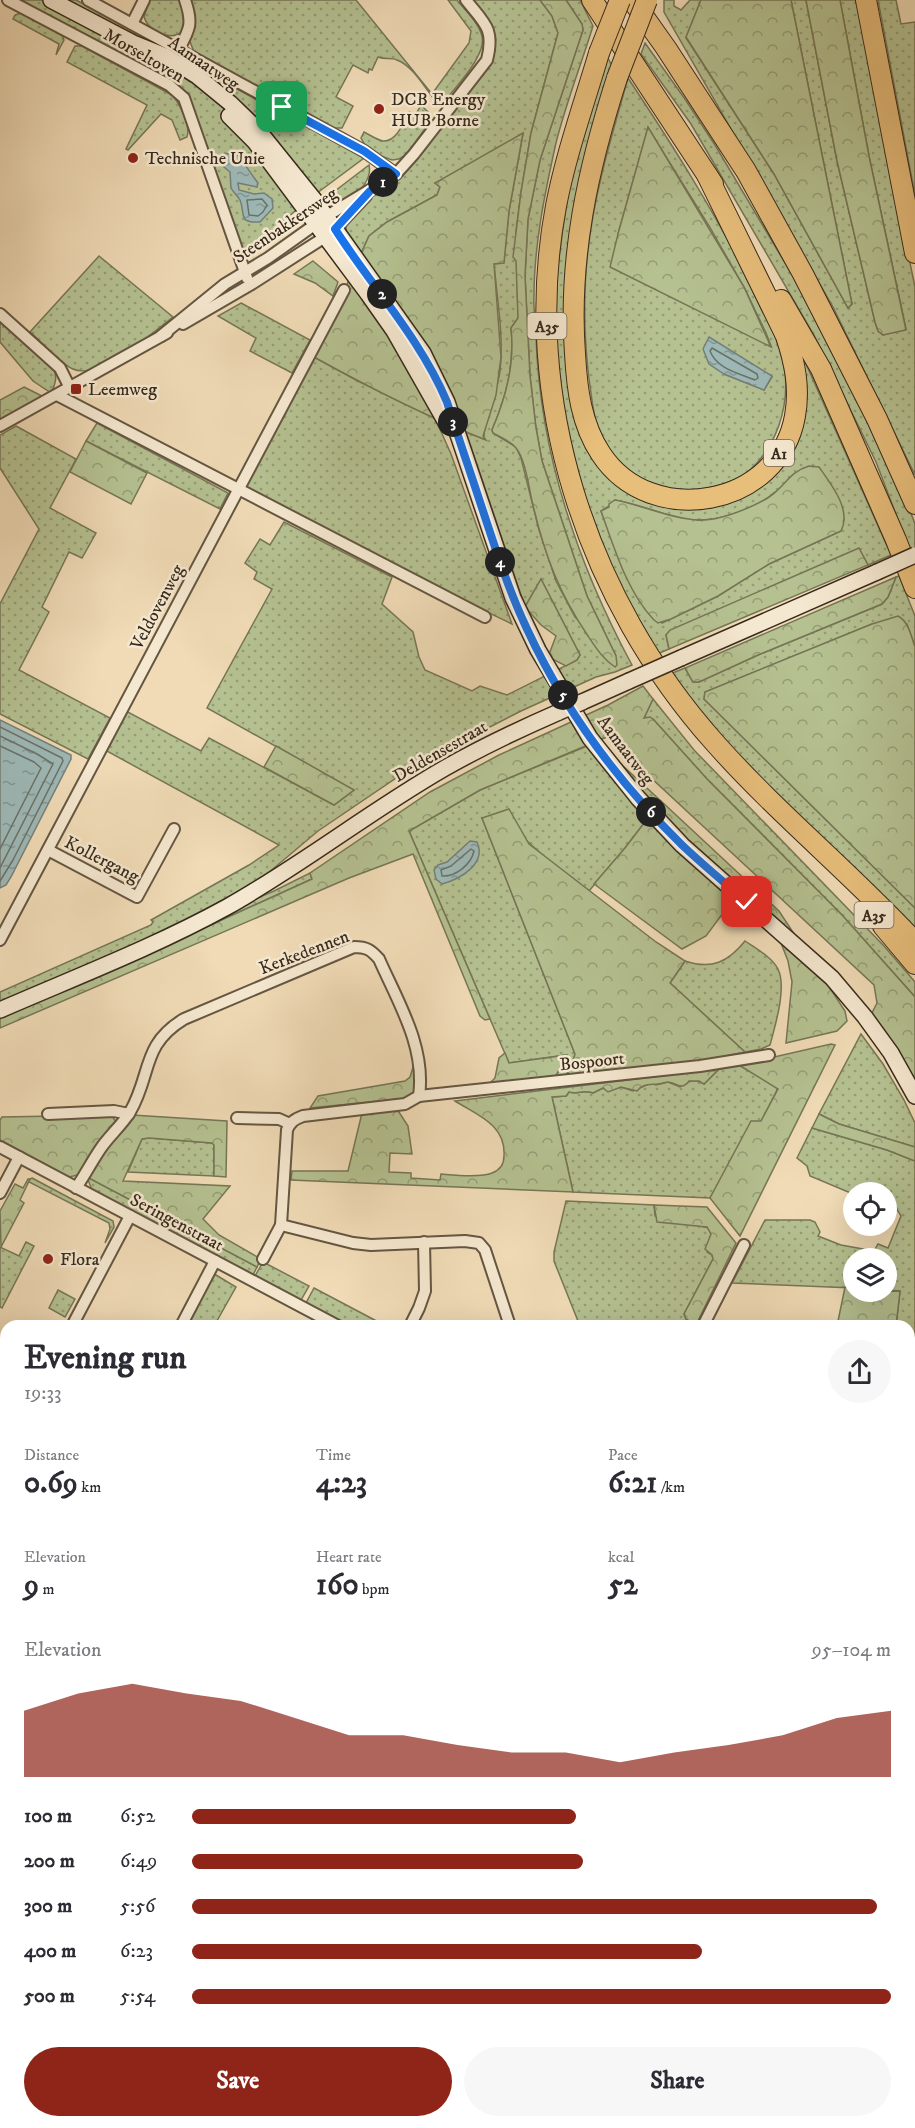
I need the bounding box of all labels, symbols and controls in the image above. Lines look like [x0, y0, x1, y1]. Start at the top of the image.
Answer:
street label: Morseltoven [99, 24, 188, 88]
street label: Aamaatweg [164, 32, 244, 96]
pin [256, 81, 307, 132]
place label: DCB Energy HUB Borne [391, 89, 486, 132]
icon: arrive [265, 90, 298, 123]
marker: DCB Energy HUB Borne [372, 102, 386, 116]
place label: Technische Unie [145, 148, 265, 170]
marker: Technische Unie [126, 151, 140, 165]
pin: 1 [368, 167, 398, 197]
text: 1 [380, 172, 386, 192]
street label: Steenbakkersweg [229, 183, 342, 269]
pin: 2 [367, 279, 397, 309]
text: 2 [378, 284, 386, 304]
road number: A35 [528, 313, 566, 339]
place label: Leemweg [88, 379, 157, 401]
marker: Leemweg [69, 382, 83, 396]
pin: 3 [438, 407, 468, 437]
text: 3 [450, 412, 456, 432]
road number: A1 [764, 440, 794, 466]
pin: 4 [485, 547, 515, 577]
text: 4 [495, 552, 505, 572]
street label: Veldovenweg [126, 561, 190, 655]
pin: 5 [548, 680, 578, 710]
text: 5 [559, 685, 567, 705]
street label: Aamaatweg [592, 711, 659, 790]
street label: Deldensestraat [389, 716, 492, 788]
pin: 6 [636, 797, 666, 827]
text: 6 [647, 802, 655, 822]
street label: Kollergang [61, 832, 143, 888]
pin [721, 876, 772, 927]
icon: check [730, 885, 763, 918]
road number: A35 [854, 902, 894, 928]
street label: Kerkedennen [256, 925, 353, 980]
street label: Bospoort [559, 1048, 626, 1076]
map controls [843, 1182, 897, 1302]
button: locate [843, 1182, 897, 1236]
street label: Seringenstraat [126, 1189, 227, 1257]
button: layers [843, 1248, 897, 1302]
place label: Flora [60, 1249, 100, 1271]
marker: Flora [41, 1252, 55, 1266]
text: Evening run [24, 1338, 186, 1379]
button: share [828, 1340, 891, 1403]
text: 19:33 [24, 1381, 61, 1406]
text: Distance [24, 1445, 79, 1465]
text: Time [316, 1445, 351, 1465]
text: Pace [608, 1445, 638, 1465]
text: 0.69 [24, 1465, 78, 1502]
text: 4:23 [316, 1465, 367, 1502]
text: 6:21 [608, 1465, 657, 1502]
text: km [78, 1477, 101, 1497]
text: /km [657, 1477, 685, 1497]
text: Elevation [24, 1547, 86, 1567]
text: Heart rate [316, 1547, 382, 1567]
text: kcal [608, 1547, 634, 1567]
text: 9 [24, 1567, 39, 1604]
text: 160 [316, 1567, 359, 1604]
text: 52 [608, 1567, 638, 1604]
text: m [39, 1579, 54, 1599]
text: bpm [359, 1579, 390, 1599]
text: Elevation [24, 1638, 101, 1663]
text: 95–104 m [812, 1638, 891, 1663]
text: 100 m [24, 1804, 72, 1829]
text: 6:52 [120, 1804, 155, 1829]
text: 200 m [24, 1849, 75, 1874]
text: 6:49 [120, 1849, 157, 1874]
text: 300 m [24, 1894, 72, 1919]
text: 5:56 [120, 1894, 156, 1919]
text: 400 m [24, 1939, 76, 1964]
text: 6:23 [120, 1939, 153, 1964]
text: 500 m [24, 1984, 75, 2009]
text: 5:54 [120, 1984, 156, 2009]
button: Save [24, 2047, 452, 2116]
button: Share [464, 2047, 891, 2116]

